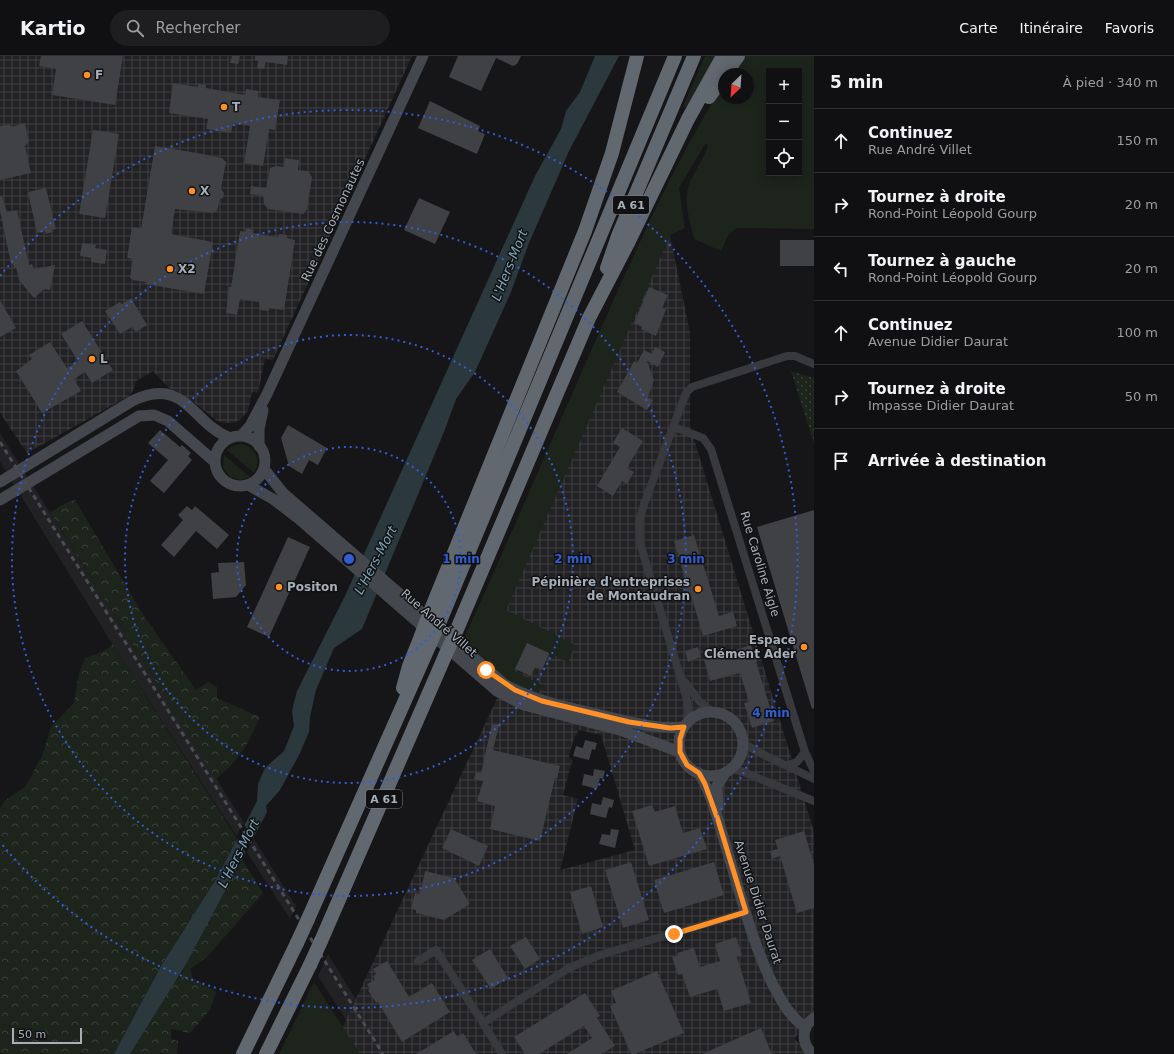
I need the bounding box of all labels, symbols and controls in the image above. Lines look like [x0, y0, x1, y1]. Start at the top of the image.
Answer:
search box [110, 10, 390, 46]
text: Kartio [20, 17, 86, 39]
icon: search [124, 17, 146, 39]
text: Rechercher [156, 19, 241, 37]
text: Carte [959, 20, 998, 36]
text: Itinéraire [1020, 20, 1083, 36]
text: Favoris [1105, 20, 1154, 36]
place label: F [95, 68, 103, 82]
north arrow [718, 68, 754, 104]
map controls [766, 68, 802, 176]
button: + [766, 68, 802, 104]
marker: F [82, 70, 92, 80]
text: 5 min [830, 72, 883, 92]
text: À pied · 340 m [1063, 75, 1158, 90]
place label: T [232, 100, 241, 114]
marker: T [219, 102, 229, 112]
button: − [766, 104, 802, 140]
text: Continuez [868, 124, 953, 142]
icon: ahead [830, 130, 852, 152]
text: 150 m [1116, 133, 1158, 148]
button: locate [766, 140, 802, 176]
text: Rue André Villet [868, 142, 972, 157]
street label: Rue des Cosmonautes [298, 157, 368, 283]
place label: X [200, 184, 210, 198]
marker: X [187, 186, 197, 196]
text: Tournez à droite [868, 188, 1006, 206]
icon: right [830, 194, 852, 216]
road number: A 61 [613, 196, 649, 214]
text: 20 m [1125, 197, 1158, 212]
text: Rond-Point Léopold Gourp [868, 206, 1037, 221]
water label: L'Hers-Mort [488, 227, 531, 303]
text: Tournez à gauche [868, 252, 1016, 270]
icon: left [830, 258, 852, 280]
text: 20 m [1125, 261, 1158, 276]
place label: X2 [178, 262, 196, 276]
marker: X2 [165, 264, 175, 274]
text: Rond-Point Léopold Gourp [868, 270, 1037, 285]
text: Continuez [868, 316, 953, 334]
icon: ahead [830, 322, 852, 344]
text: 100 m [1116, 325, 1158, 340]
text: Avenue Didier Daurat [868, 334, 1008, 349]
place label: L [100, 352, 108, 366]
marker: L [87, 354, 97, 364]
text: Tournez à droite [868, 380, 1006, 398]
icon: right [830, 386, 852, 408]
text: 50 m [1125, 389, 1158, 404]
text: Impasse Didier Daurat [868, 398, 1014, 413]
icon: arrive [830, 450, 852, 472]
text: Arrivée à destination [868, 452, 1046, 470]
street label: Rue Caroline Aigle [737, 509, 783, 619]
water label: L'Hers-Mort [351, 523, 400, 597]
centre of rings [342, 552, 356, 566]
text: 1 min [442, 552, 480, 566]
text: 2 min [554, 552, 592, 566]
text: 3 min [667, 552, 705, 566]
place label: Pépinière d'entreprises de Montaudran [532, 575, 690, 603]
place label: Positon [287, 580, 338, 594]
marker: Positon [274, 582, 284, 592]
marker: Pépinière d'entreprises de Montaudran [693, 584, 703, 594]
street label: Rue André Villet [398, 586, 480, 660]
place label: Espace Clément Ader [704, 633, 796, 661]
marker: Espace Clément Ader [799, 642, 809, 652]
route start [477, 661, 495, 679]
text: 4 min [752, 706, 790, 720]
road number: A 61 [366, 790, 402, 808]
water label: L'Hers-Mort [215, 816, 263, 890]
street label: Avenue Didier Daurat [731, 838, 785, 966]
route end [665, 925, 683, 943]
scale bar [12, 1026, 82, 1045]
text: 50 m [18, 1028, 46, 1041]

